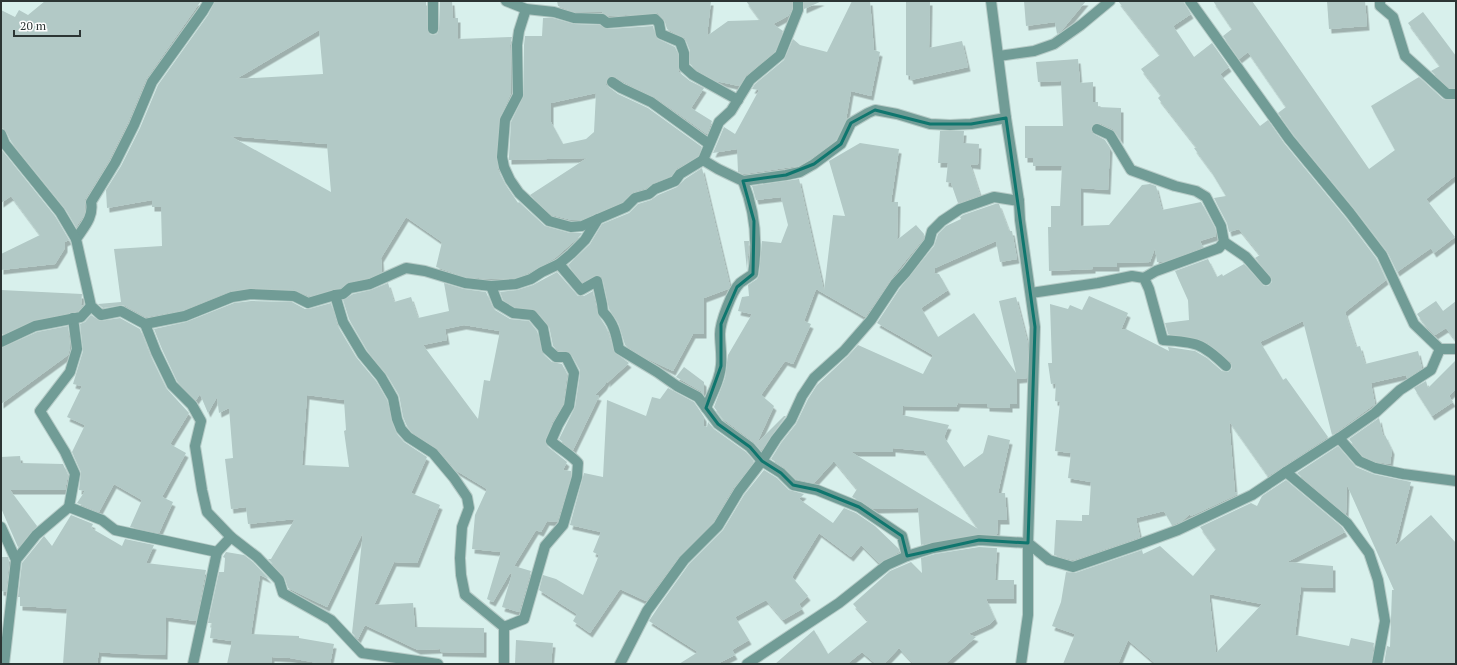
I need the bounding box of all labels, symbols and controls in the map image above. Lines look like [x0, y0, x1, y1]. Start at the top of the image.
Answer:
scale bar [14, 12, 80, 38]
text: 20 m [20, 18, 47, 33]

